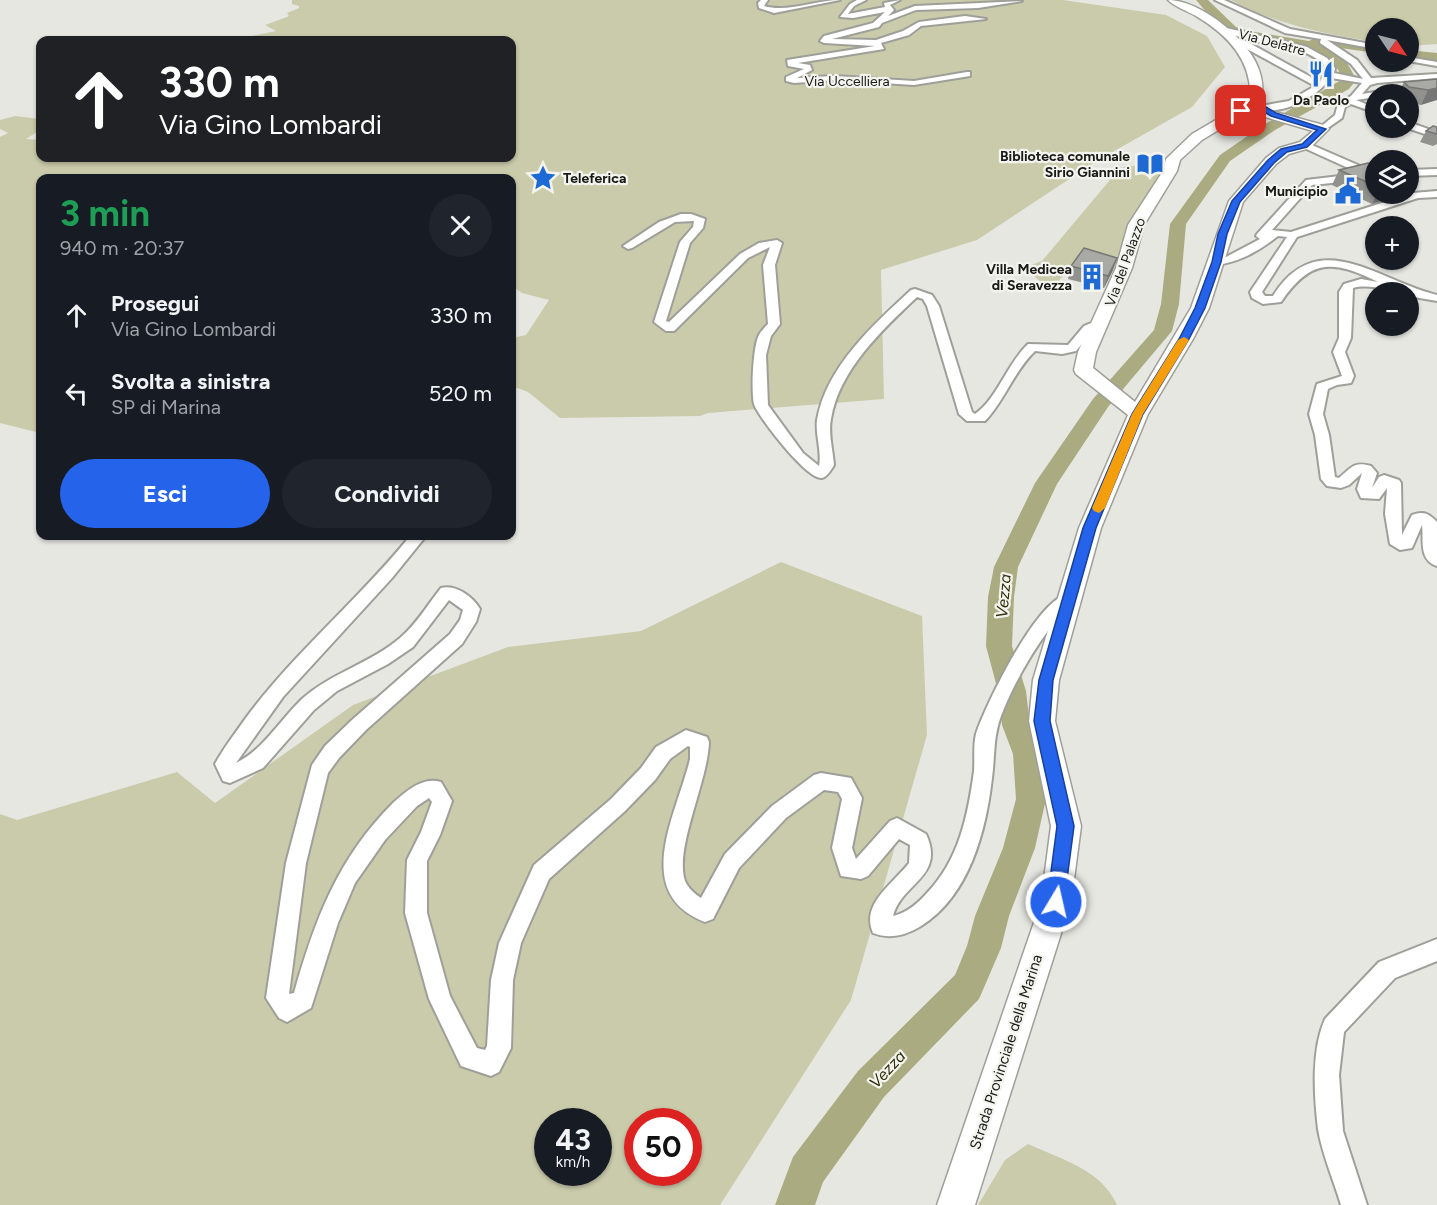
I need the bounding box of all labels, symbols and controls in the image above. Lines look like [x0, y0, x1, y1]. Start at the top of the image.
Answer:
north arrow [1365, 18, 1419, 72]
map controls [1365, 18, 1419, 336]
street label: Via Delatre [1236, 25, 1308, 60]
text: 330 m [159, 57, 280, 108]
restaurant icon: Da Paolo [1306, 59, 1336, 89]
icon: ahead [60, 60, 138, 138]
street label: Via Uccelliera [804, 73, 890, 90]
button: search [1365, 84, 1419, 138]
pin [1215, 85, 1266, 136]
place label: Da Paolo [1293, 92, 1349, 109]
icon: arrive [1224, 94, 1257, 127]
text: Via Gino Lombardi [159, 108, 382, 141]
place label: Biblioteca comunale Sirio Giannini [1000, 148, 1130, 181]
library icon: Biblioteca comunale Sirio Giannini [1135, 149, 1165, 179]
button: layers [1365, 150, 1419, 204]
place icon: Teleferica [528, 163, 558, 193]
place label: Teleferica [563, 170, 626, 187]
public building icon: Municipio [1333, 176, 1363, 206]
place label: Municipio [1265, 183, 1328, 200]
text: 3 min [60, 192, 150, 235]
button: close [429, 194, 492, 257]
street label: Via del Palazzo [1102, 216, 1149, 309]
button: + [1365, 216, 1419, 270]
text: 940 m · 20:37 [60, 236, 184, 260]
place label: Villa Medicea di Seravezza [986, 261, 1072, 294]
building icon: Villa Medicea di Seravezza [1077, 262, 1107, 292]
button: − [1365, 282, 1419, 336]
text: Prosegui [111, 290, 199, 317]
icon: ahead [60, 299, 93, 332]
text: 330 m [430, 302, 492, 329]
text: Via Gino Lombardi [111, 317, 276, 341]
text: Svolta a sinistra [111, 368, 270, 395]
icon: left [60, 377, 93, 410]
text: 520 m [429, 380, 492, 407]
text: SP di Marina [111, 395, 221, 419]
button: Esci [60, 459, 270, 528]
button: Condividi [282, 459, 492, 528]
water label: Vezza [992, 573, 1015, 619]
position arrow [1024, 870, 1088, 934]
street label: Strada Provinciale della Marina [966, 952, 1046, 1152]
water label: Vezza [865, 1047, 909, 1092]
speed limit sign: 50 [624, 1108, 702, 1186]
text: 43 [555, 1121, 591, 1158]
text: km/h [556, 1153, 590, 1171]

